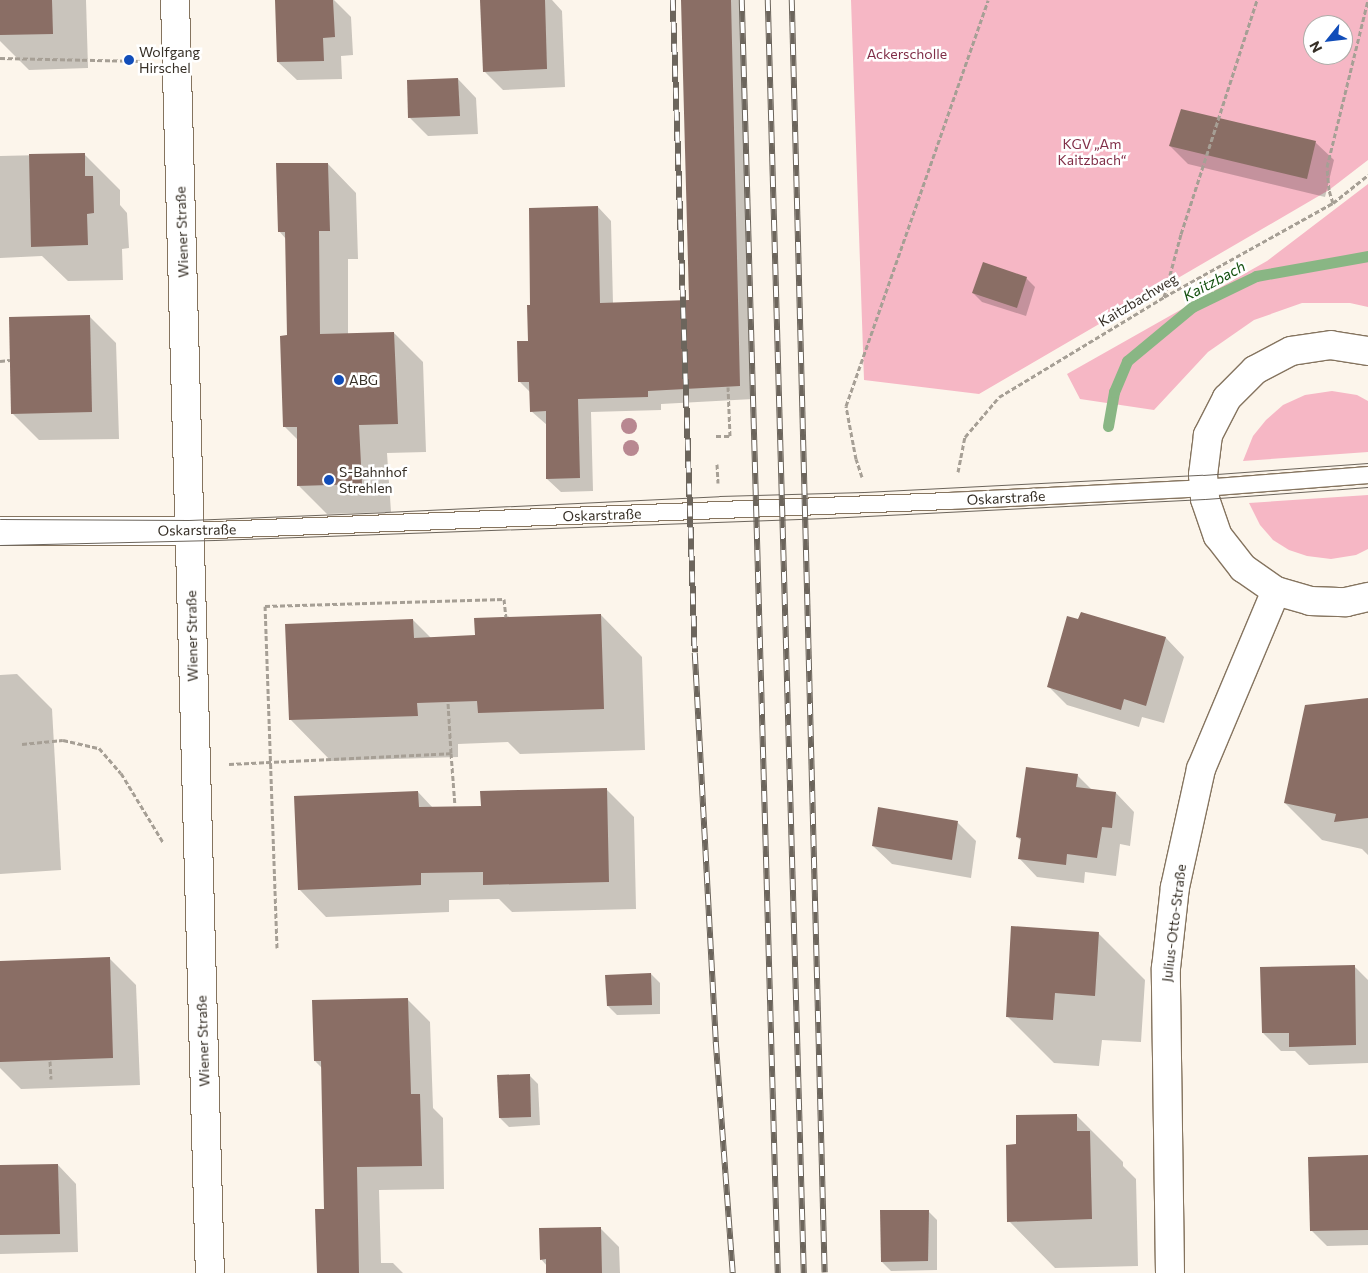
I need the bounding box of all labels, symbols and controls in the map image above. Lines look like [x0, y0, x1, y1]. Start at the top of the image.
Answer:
north arrow [1303, 15, 1353, 65]
text: N [1305, 38, 1325, 56]
place label: Wolfgang Hirschel [139, 44, 200, 76]
park label: Ackerscholle [867, 46, 947, 62]
marker: Wolfgang Hirschel [123, 54, 135, 66]
park label: KGV „Am Kaitzbach“ [1057, 136, 1127, 168]
street label: Wiener Straße [172, 186, 192, 278]
water label: Kaitzbach [1180, 257, 1248, 305]
street label: Kaitzbachweg [1095, 270, 1181, 330]
place label: ABG [349, 372, 378, 388]
marker: ABG [333, 374, 345, 386]
place label: S-Bahnhof Strehlen [339, 464, 407, 497]
marker: S-Bahnhof Strehlen [323, 474, 335, 486]
street label: Oskarstraße [966, 488, 1046, 508]
street label: Oskarstraße [562, 505, 642, 525]
street label: Oskarstraße [157, 521, 237, 539]
street label: Wiener Straße [183, 590, 201, 682]
street label: Julius-Otto-Straße [1158, 863, 1190, 983]
street label: Wiener Straße [193, 995, 213, 1087]

